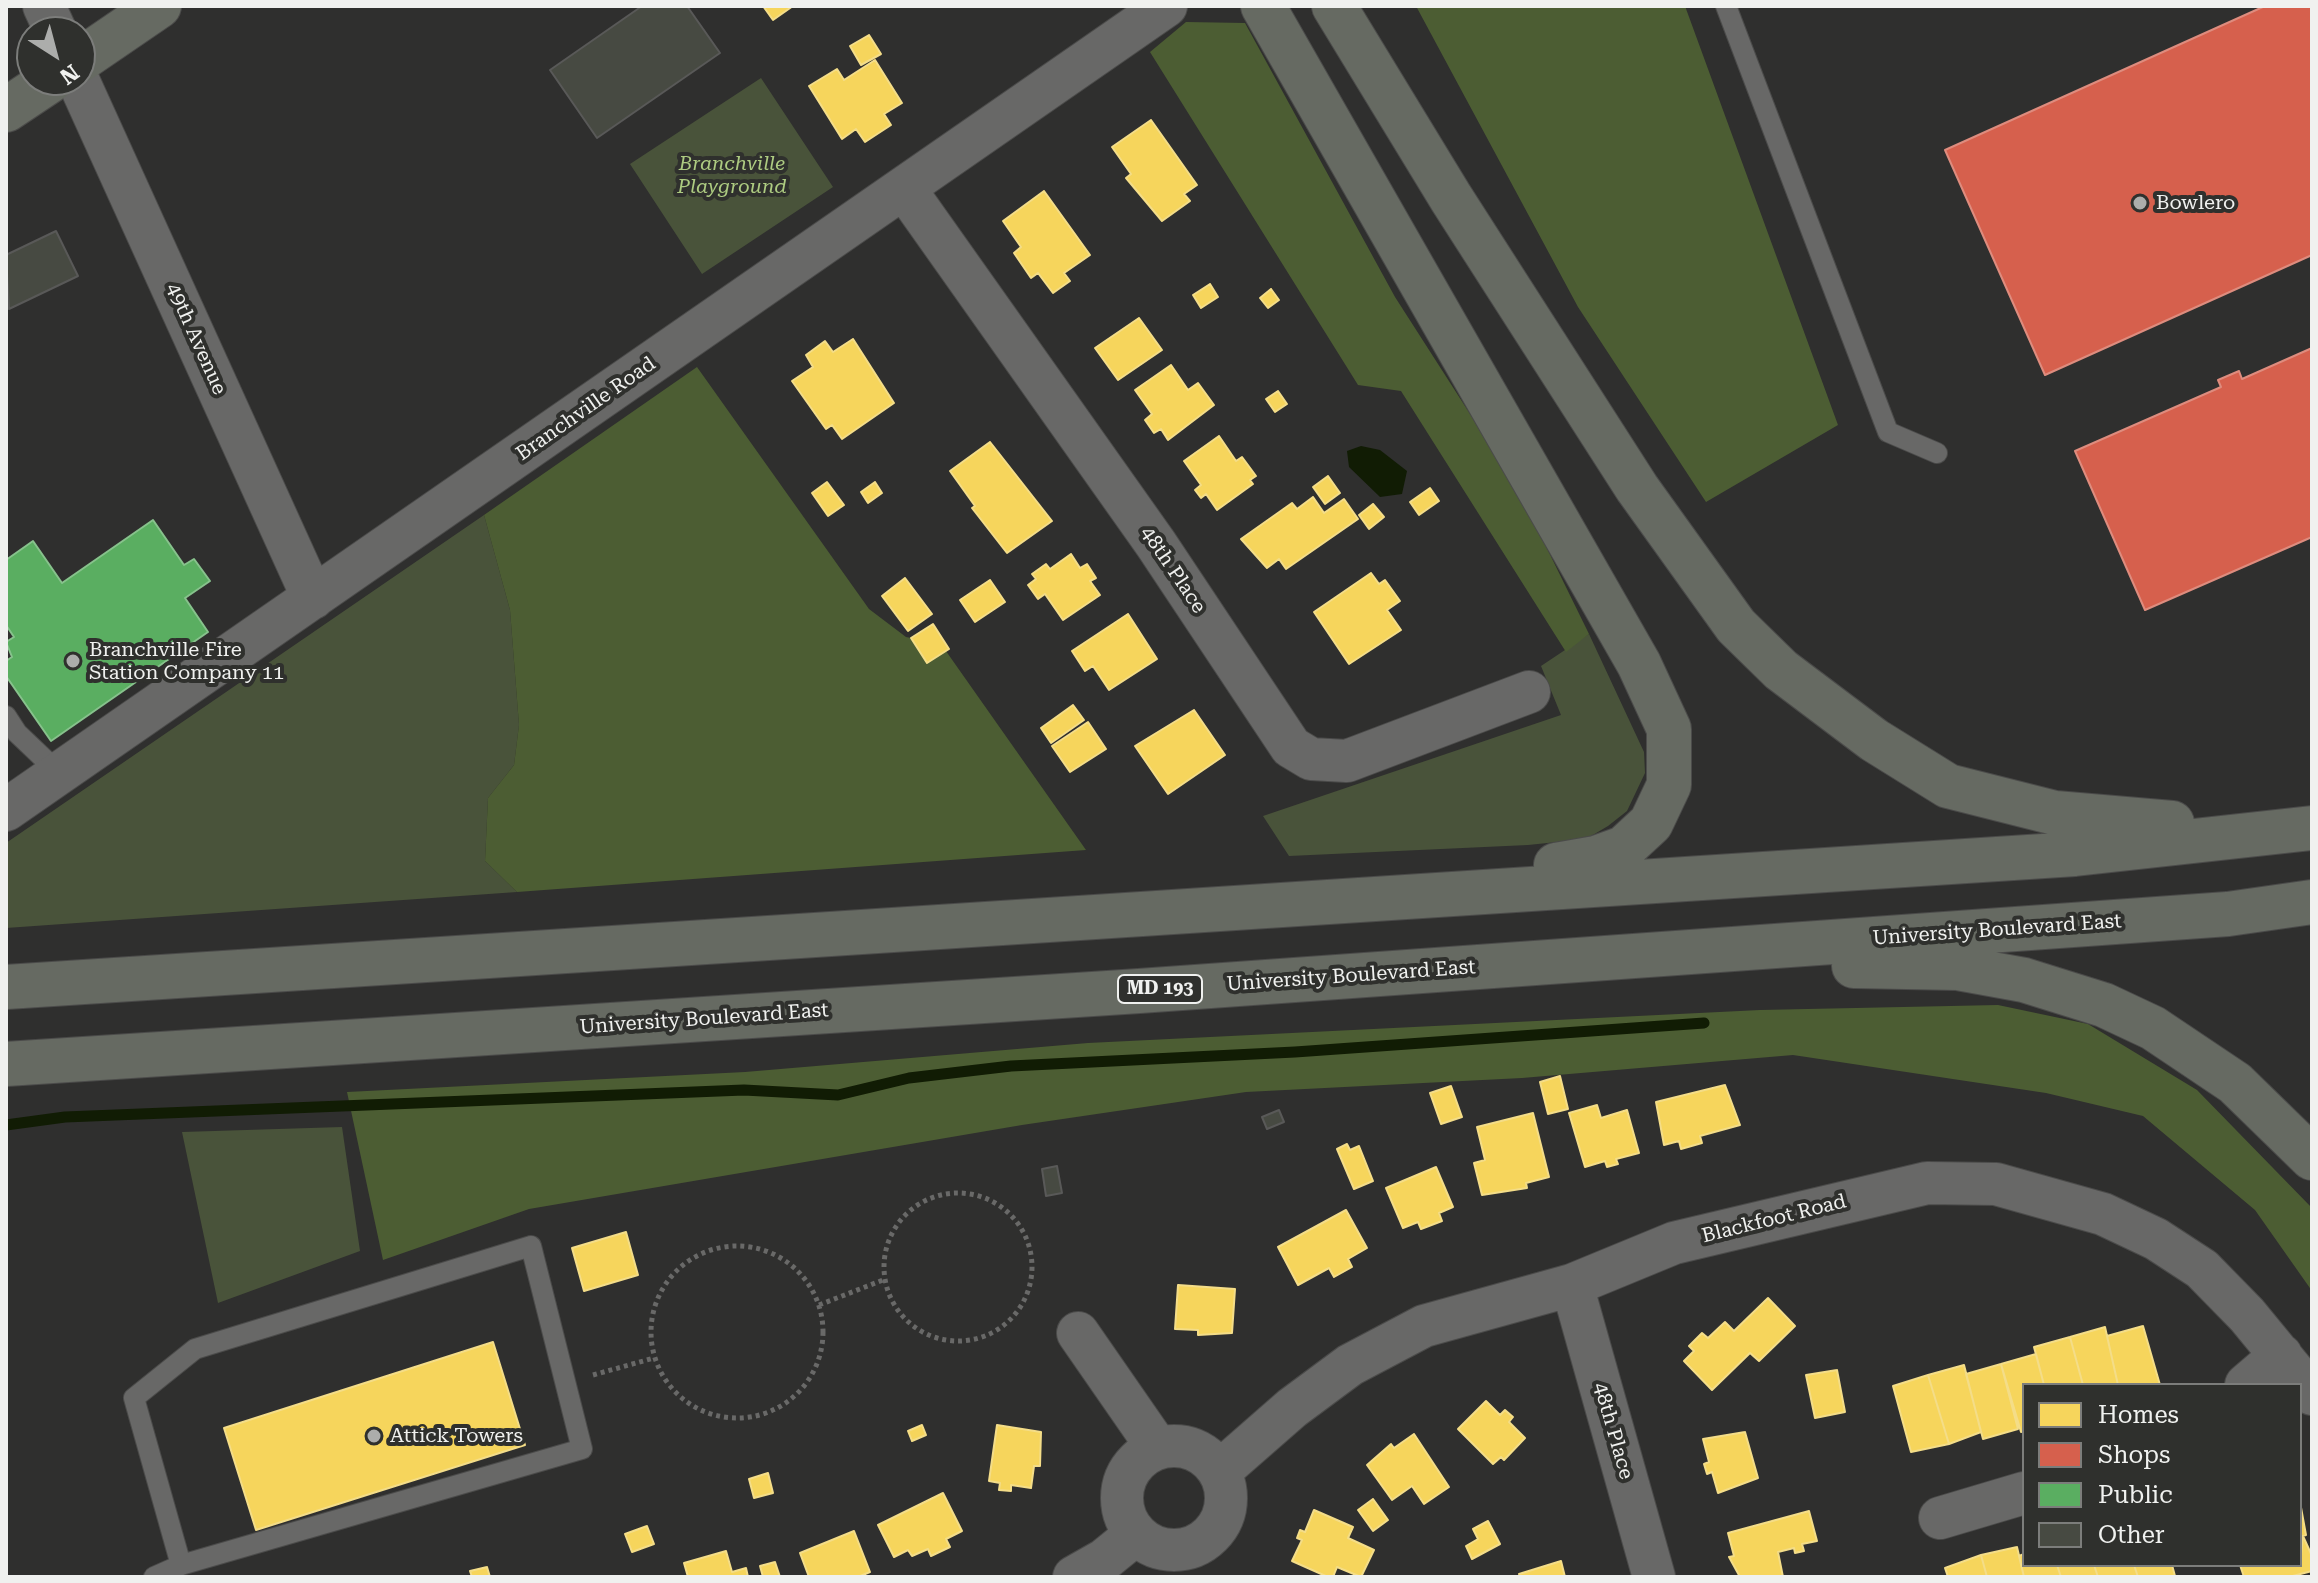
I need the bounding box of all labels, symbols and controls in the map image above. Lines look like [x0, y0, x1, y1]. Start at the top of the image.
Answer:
north arrow [16, 16, 96, 96]
text: N [55, 59, 83, 89]
park label: Branchville Playground [677, 152, 787, 199]
place label: Bowlero [2156, 191, 2235, 215]
marker: Bowlero [2131, 194, 2149, 212]
street label: 49th Avenue [161, 280, 231, 398]
street label: Branchville Road [512, 352, 660, 466]
street label: 48th Place [1135, 522, 1211, 618]
place label: Branchville Fire Station Company 11 [89, 638, 284, 685]
marker: Branchville Fire Station Company 11 [64, 652, 82, 670]
street label: University Boulevard East [1872, 909, 2122, 951]
street label: University Boulevard East [1226, 955, 1476, 997]
road number: MD 193 [1118, 975, 1202, 1003]
street label: University Boulevard East [579, 998, 829, 1040]
street label: Blackfoot Road [1699, 1189, 1849, 1249]
street label: 48th Place [1588, 1380, 1638, 1482]
legend [2022, 1383, 2302, 1567]
text: Homes [2098, 1401, 2179, 1429]
place label: Attick Towers [390, 1424, 523, 1448]
marker: Attick Towers [365, 1427, 383, 1445]
text: Shops [2098, 1441, 2170, 1469]
text: Public [2098, 1481, 2173, 1509]
text: Other [2098, 1521, 2165, 1549]

